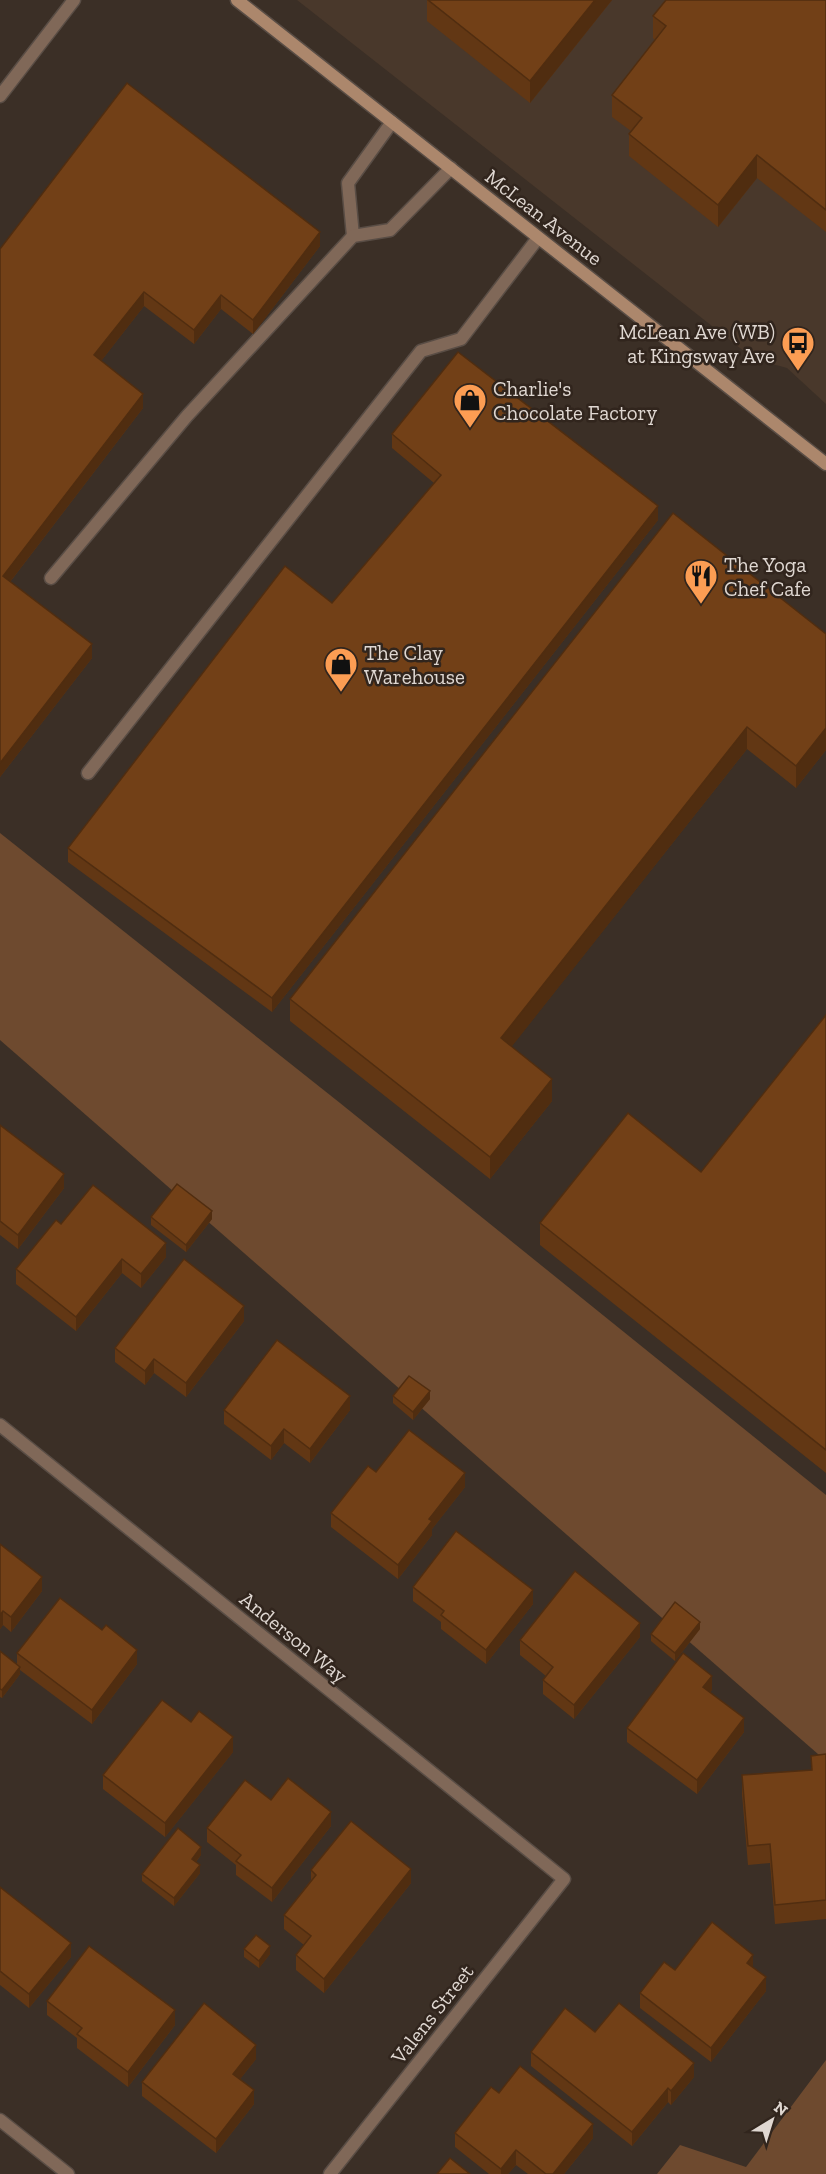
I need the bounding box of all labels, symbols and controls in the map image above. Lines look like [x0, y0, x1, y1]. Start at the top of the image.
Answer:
street label: McLean Avenue [481, 164, 608, 271]
place label: McLean Ave (WB) at Kingsway Ave [619, 319, 775, 368]
bus stop icon: McLean Ave (WB) at Kingsway Ave [780, 325, 816, 372]
place label: Charlie's Chocolate Factory [493, 376, 657, 425]
shop icon: Charlie's Chocolate Factory [452, 382, 488, 429]
place label: The Yoga Chef Cafe [724, 552, 811, 601]
restaurant icon: The Yoga Chef Cafe [683, 558, 719, 605]
place label: The Clay Warehouse [364, 640, 465, 689]
shop icon: The Clay Warehouse [323, 646, 359, 693]
street label: Anderson Way [235, 1586, 353, 1688]
street label: Valens Street [385, 1959, 479, 2069]
north arrow [742, 2090, 802, 2150]
text: N [770, 2097, 792, 2120]

